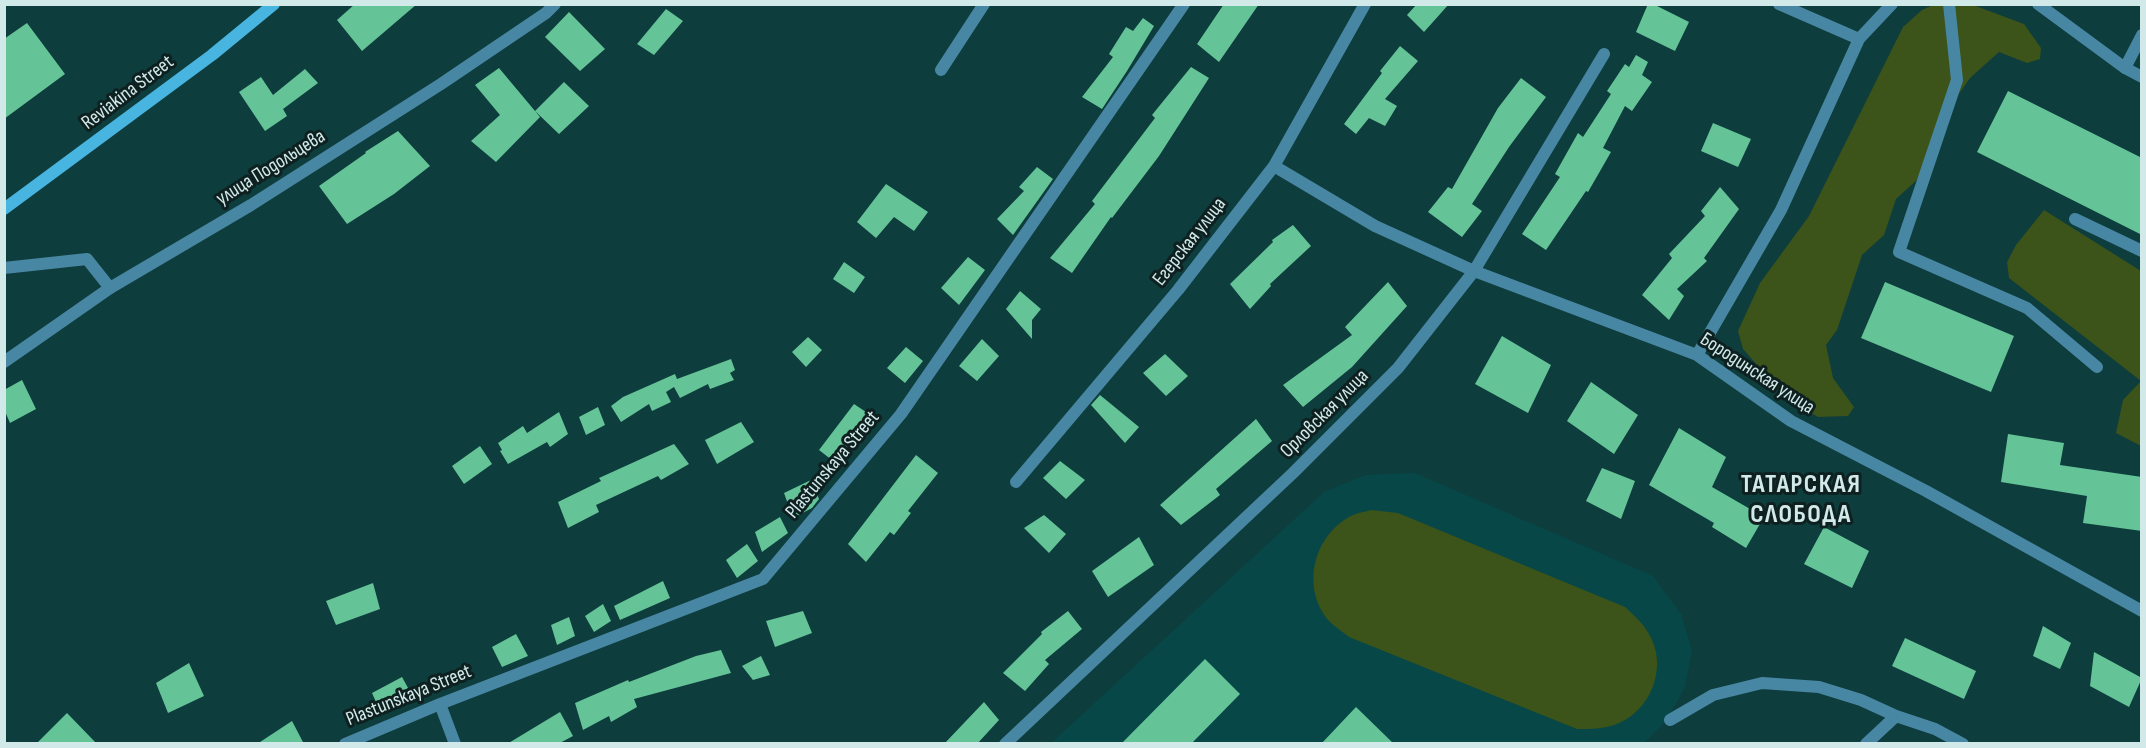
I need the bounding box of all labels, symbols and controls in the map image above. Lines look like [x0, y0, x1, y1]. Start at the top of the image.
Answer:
street label: Reviakina Street [77, 51, 179, 135]
street label: улица Подольцева [212, 125, 330, 211]
street label: Егерская улица [1148, 193, 1232, 291]
street label: Бородинская улица [1695, 328, 1819, 420]
street label: Орловская улица [1276, 365, 1374, 463]
street label: Plastunskaya Street [781, 406, 885, 524]
district label: ТАТАРСКАЯ СЛОБОДА [1741, 469, 1861, 530]
street label: Plastunskaya Street [343, 660, 475, 732]

